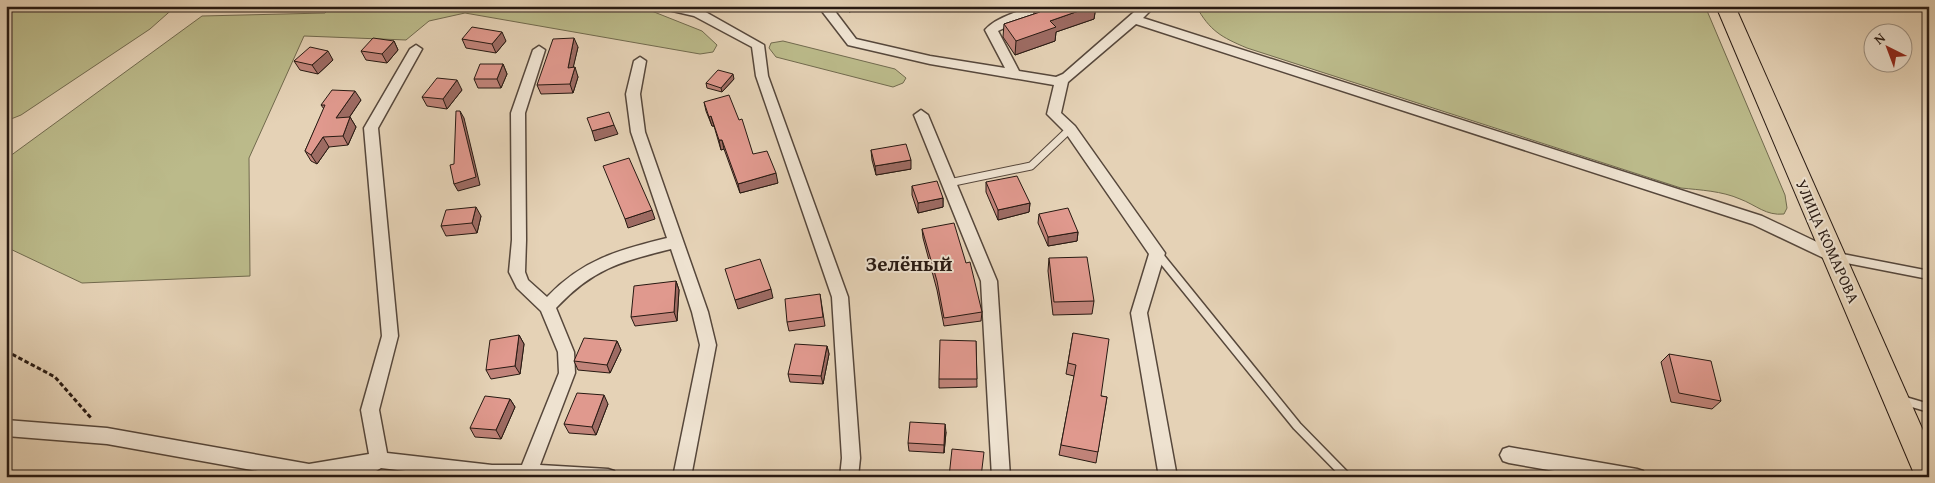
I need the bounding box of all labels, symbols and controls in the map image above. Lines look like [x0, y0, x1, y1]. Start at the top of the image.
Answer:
north arrow [1862, 22, 1912, 72]
text: N [1869, 27, 1890, 49]
street label: УЛИЦА КОМАРОВА [1790, 175, 1866, 307]
district label: Зелёный [865, 248, 953, 279]

